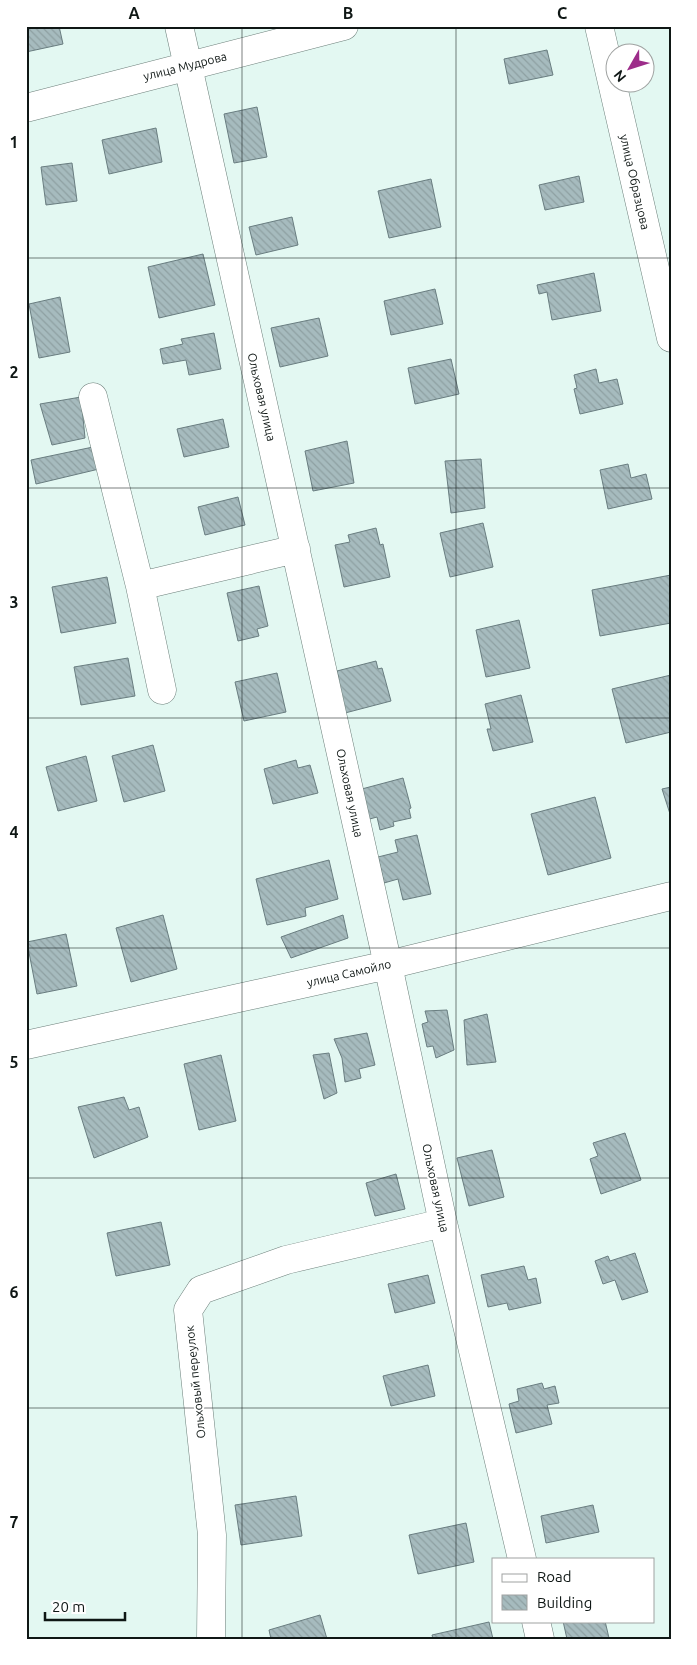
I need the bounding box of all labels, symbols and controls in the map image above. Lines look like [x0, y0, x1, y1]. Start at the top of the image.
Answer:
text: A [128, 4, 140, 22]
text: B [343, 4, 353, 22]
text: C [557, 4, 567, 22]
north arrow [604, 42, 654, 92]
street label: улица Мудрова [142, 49, 228, 83]
text: N [610, 67, 629, 85]
text: 1 [9, 133, 19, 151]
street label: улица Образцова [618, 133, 652, 231]
street label: Ольховая улица [246, 352, 278, 442]
text: 2 [9, 363, 19, 381]
text: 3 [9, 593, 19, 611]
street label: Ольховая улица [334, 748, 366, 838]
text: 4 [9, 823, 19, 841]
street label: улица Самойло [306, 957, 392, 989]
text: 5 [9, 1053, 19, 1071]
street label: Ольховая улица [420, 1143, 452, 1233]
text: 6 [9, 1283, 19, 1301]
street label: Ольховый переулок [183, 1325, 207, 1439]
text: 7 [9, 1513, 19, 1531]
legend [492, 1558, 654, 1622]
text: Road [537, 1568, 572, 1585]
scale bar [45, 1590, 125, 1622]
text: Building [537, 1594, 592, 1611]
text: 20 m [52, 1598, 85, 1615]

